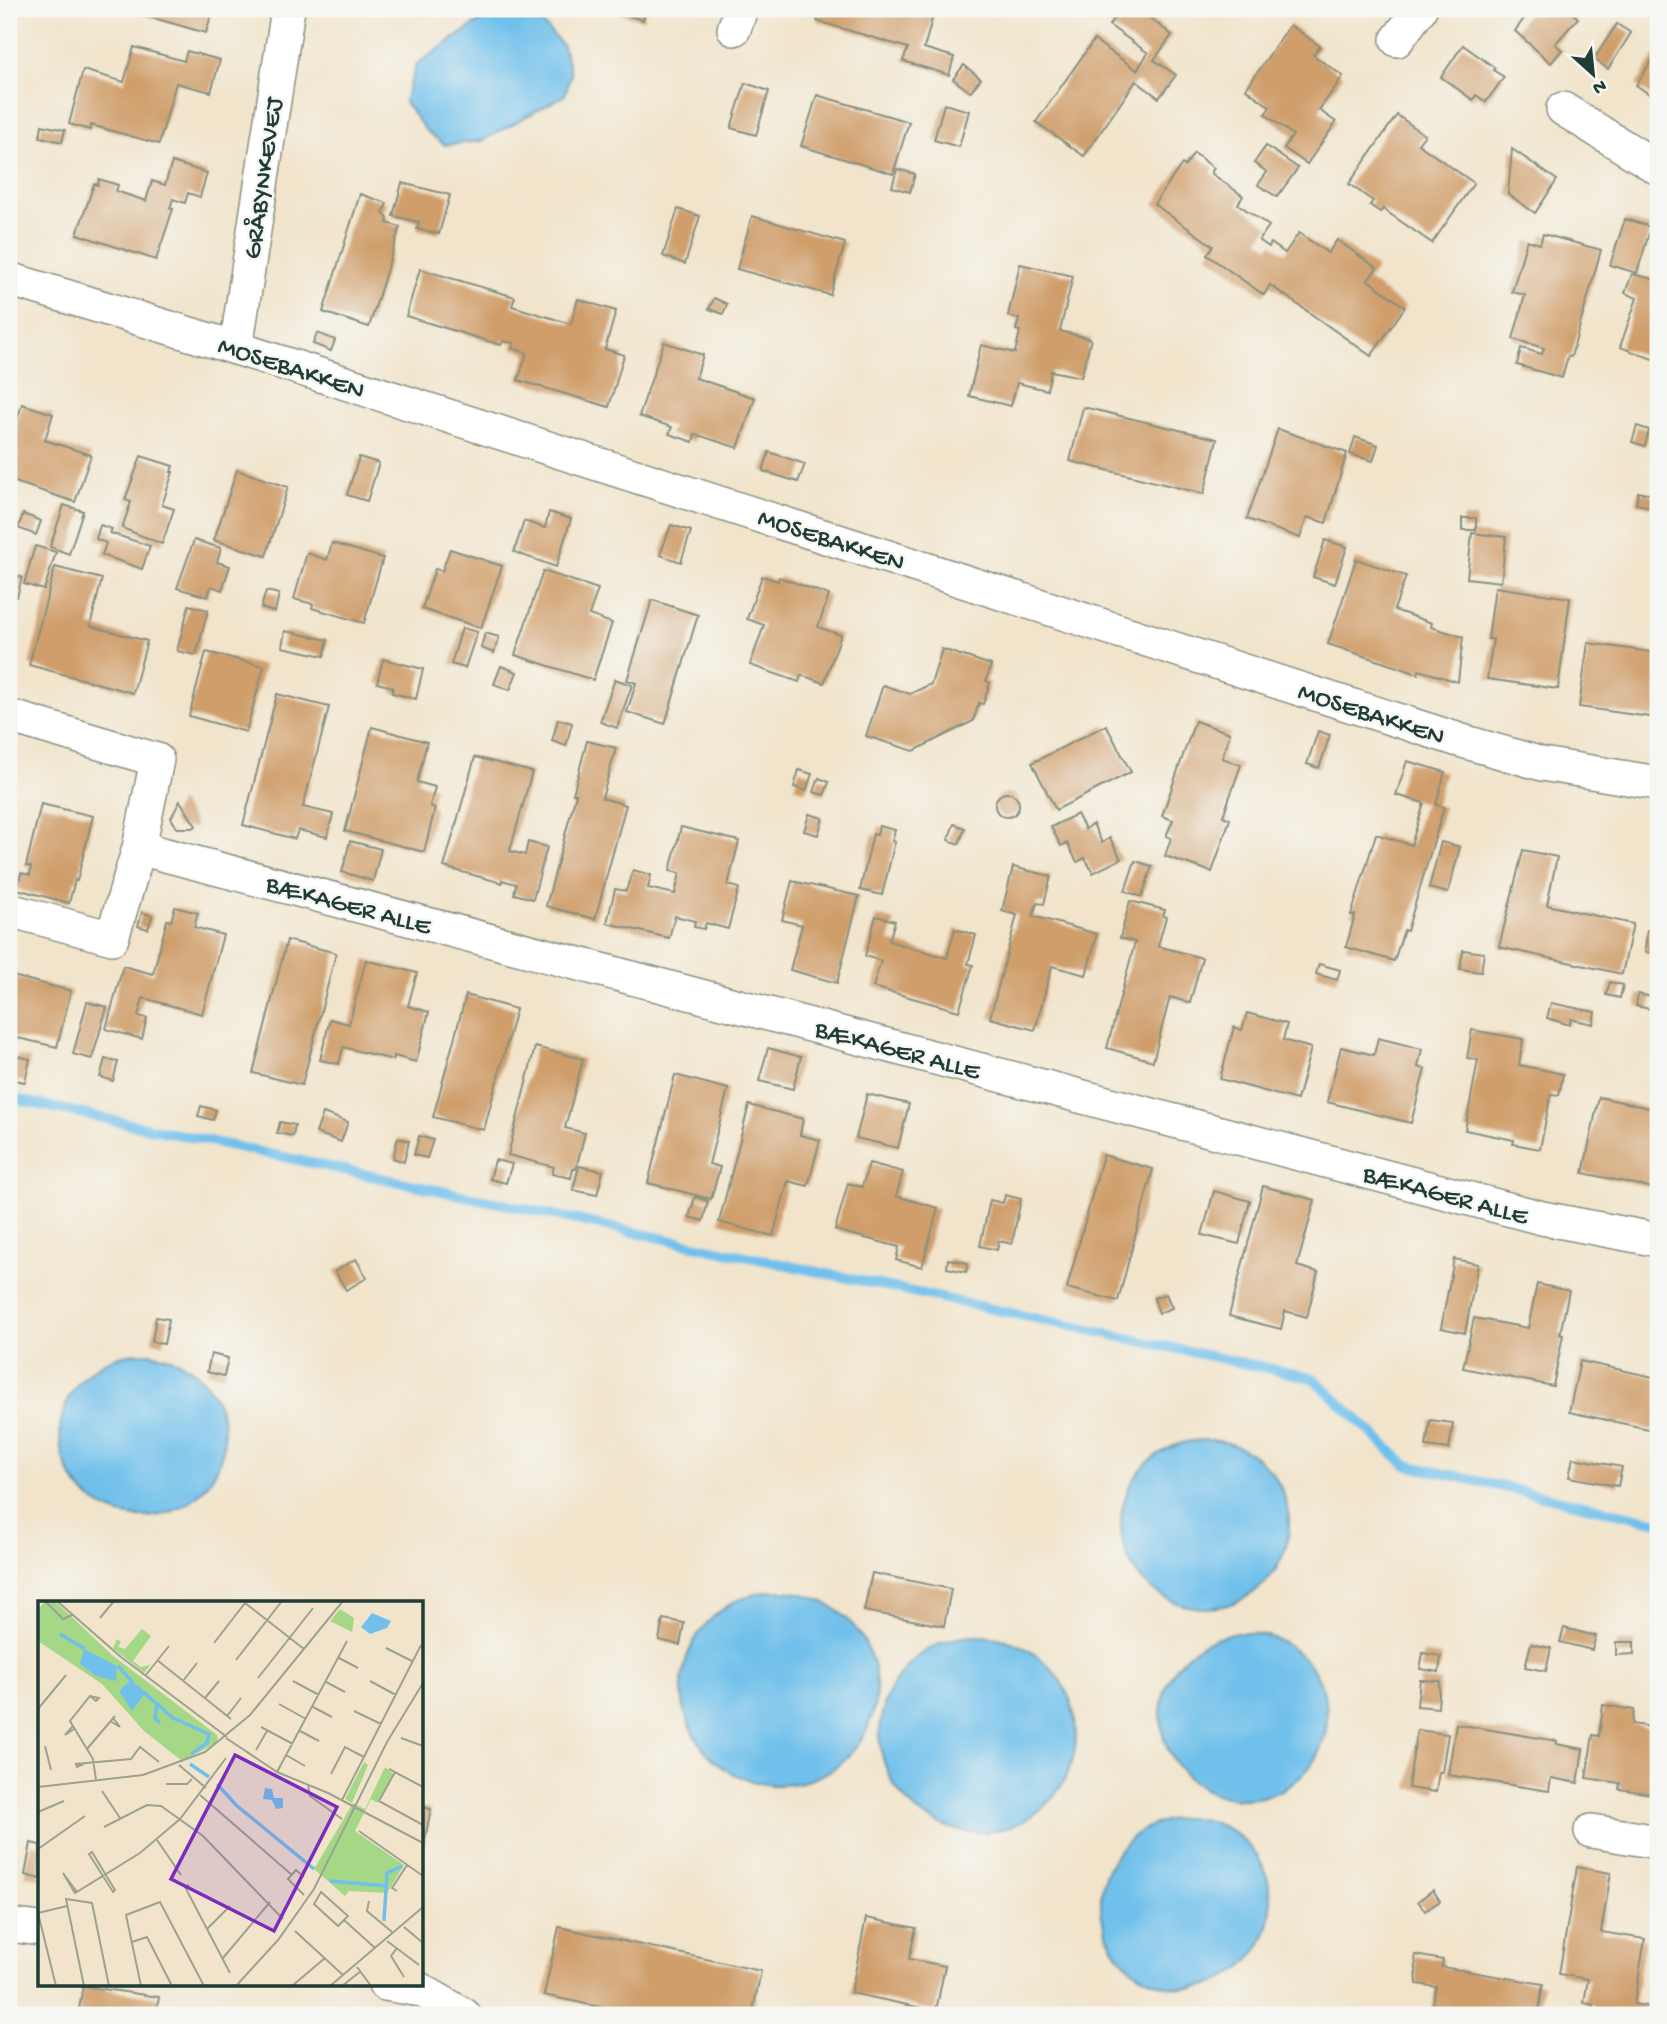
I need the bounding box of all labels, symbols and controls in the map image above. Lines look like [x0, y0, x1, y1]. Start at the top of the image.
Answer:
north arrow [1558, 38, 1628, 108]
text: N [1588, 73, 1610, 99]
street label: GRÅBYNKEVEJ [238, 95, 292, 261]
street label: MOSEBAKKEN [213, 332, 368, 409]
street label: MOSEBAKKEN [753, 504, 908, 581]
street label: MOSEBAKKEN [1293, 678, 1448, 755]
street label: BÆKAGER ALLE [261, 870, 435, 944]
street label: BÆKAGER ALLE [810, 1015, 984, 1089]
street label: BÆKAGER ALLE [1358, 1160, 1532, 1234]
inset map [38, 1601, 424, 1986]

